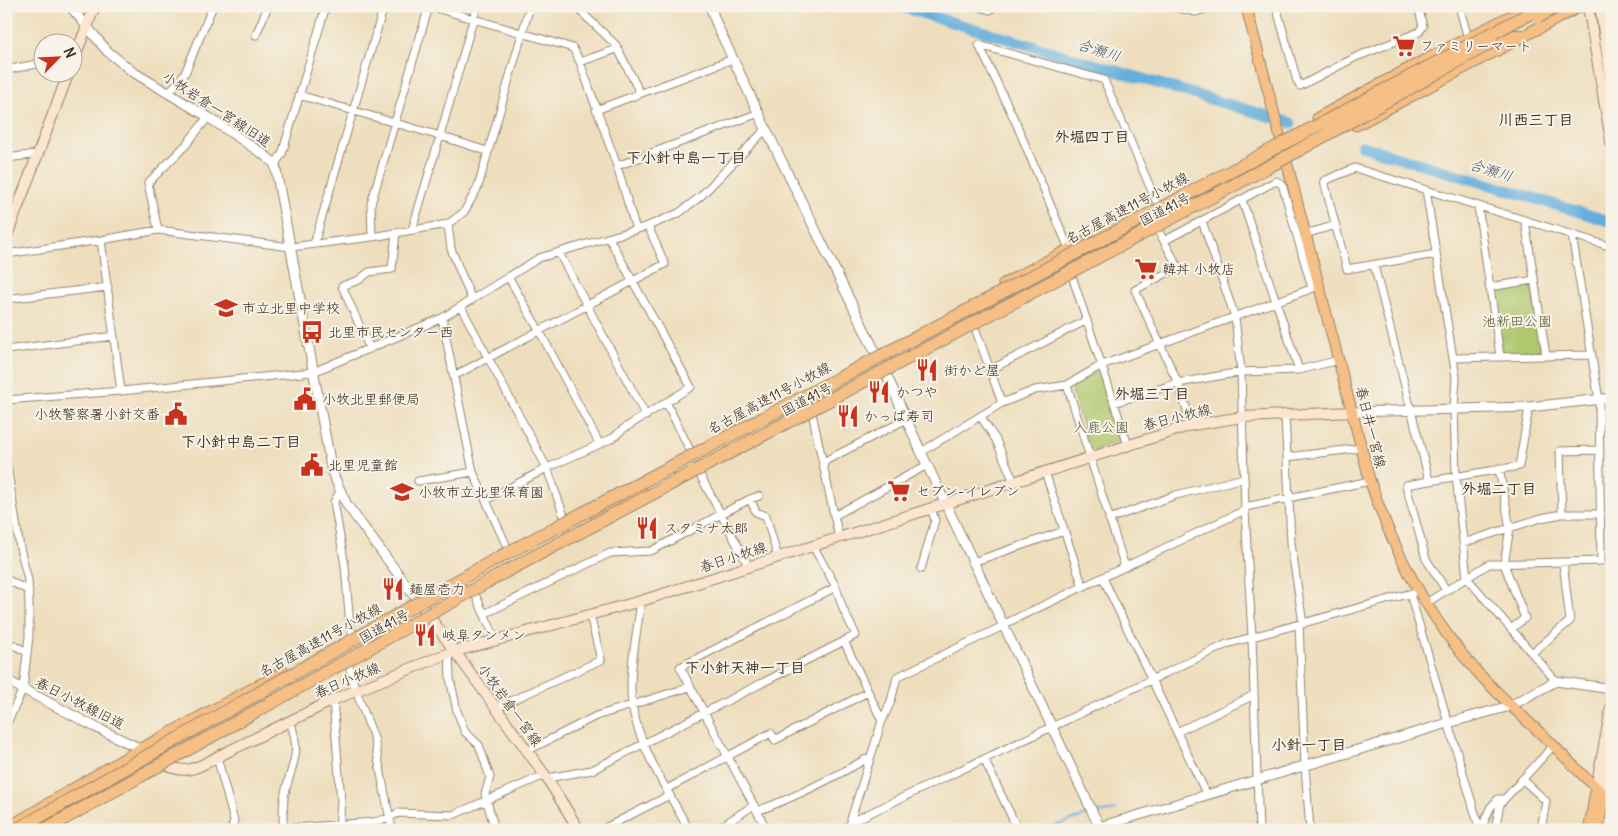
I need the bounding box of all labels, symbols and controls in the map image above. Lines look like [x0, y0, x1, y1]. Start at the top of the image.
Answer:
north arrow [32, 32, 82, 82]
supermarket icon: ファミリーマート [1391, 33, 1417, 59]
water label: 合瀬川 [1075, 34, 1123, 66]
place label: ファミリーマート [1420, 37, 1532, 55]
text: N [60, 45, 80, 61]
street label: 小牧岩倉一宮線旧道 [159, 67, 275, 151]
district label: 川西三丁目 [1498, 110, 1574, 129]
district label: 外堀四丁目 [1054, 127, 1130, 146]
district label: 下小針中島一丁目 [626, 148, 746, 167]
water label: 合瀬川 [1467, 154, 1515, 186]
street label: 名古屋高速11号小牧線 [1062, 168, 1192, 248]
street label: 国道41号 [1136, 188, 1194, 230]
supermarket icon: 韓丼 小牧店 [1133, 256, 1159, 282]
place label: 韓丼 小牧店 [1162, 260, 1235, 278]
school or university icon: 市立北里中学校 [213, 295, 239, 321]
place label: 市立北里中学校 [242, 299, 340, 317]
park label: 池新田公園 [1482, 312, 1552, 330]
bus stop icon: 北里市民センター西 [299, 319, 325, 345]
place label: 北里市民センター西 [328, 323, 453, 341]
restaurant icon: 街かど屋 [914, 357, 940, 383]
street label: 名古屋高速11号小牧線 [704, 358, 834, 438]
place label: 街かど屋 [944, 361, 1000, 379]
street label: 国道41号 [778, 378, 836, 420]
restaurant icon: かつや [866, 379, 892, 405]
place label: かつや [896, 383, 938, 401]
district label: 外堀三丁目 [1114, 384, 1190, 403]
street label: 春日井一宮線 [1352, 384, 1390, 470]
public building icon: 小牧北里郵便局 [292, 386, 318, 412]
place label: 小牧北里郵便局 [322, 390, 420, 408]
street label: 春日小牧線 [1141, 400, 1213, 434]
public building icon: 小牧警察署小針交番 [163, 401, 189, 427]
restaurant icon: かっぱ寿司 [835, 403, 861, 429]
place label: 小牧警察署小針交番 [34, 405, 160, 423]
place label: かっぱ寿司 [864, 407, 934, 425]
park label: 入鹿公園 [1073, 418, 1129, 436]
district label: 下小針中島二丁目 [181, 432, 301, 451]
public building icon: 北里児童館 [299, 452, 325, 478]
place label: 北里児童館 [328, 456, 398, 474]
supermarket icon: セブン-イレブン [886, 478, 912, 504]
school or university icon: 小牧市立北里保育園 [389, 479, 415, 505]
district label: 外堀二丁目 [1461, 479, 1537, 498]
place label: セブン-イレブン [916, 482, 1020, 500]
place label: 小牧市立北里保育園 [418, 483, 544, 501]
restaurant icon: スタミナ太郎 [634, 515, 660, 541]
place label: スタミナ太郎 [664, 519, 748, 537]
street label: 春日小牧線 [697, 538, 769, 576]
restaurant icon: 麺屋壱力 [380, 576, 406, 602]
place label: 麺屋壱力 [409, 580, 465, 598]
street label: 名古屋高速11号小牧線 [256, 599, 384, 681]
street label: 国道41号 [355, 605, 413, 647]
restaurant icon: 岐阜タンメン [412, 622, 438, 648]
place label: 岐阜タンメン [442, 626, 526, 644]
street label: 春日小牧線 [311, 658, 383, 702]
district label: 下小針天神一丁目 [685, 658, 805, 677]
street label: 小牧岩倉一宮線 [474, 660, 546, 750]
street label: 春日小牧線旧道 [32, 673, 128, 733]
district label: 小針一丁目 [1271, 735, 1347, 754]

